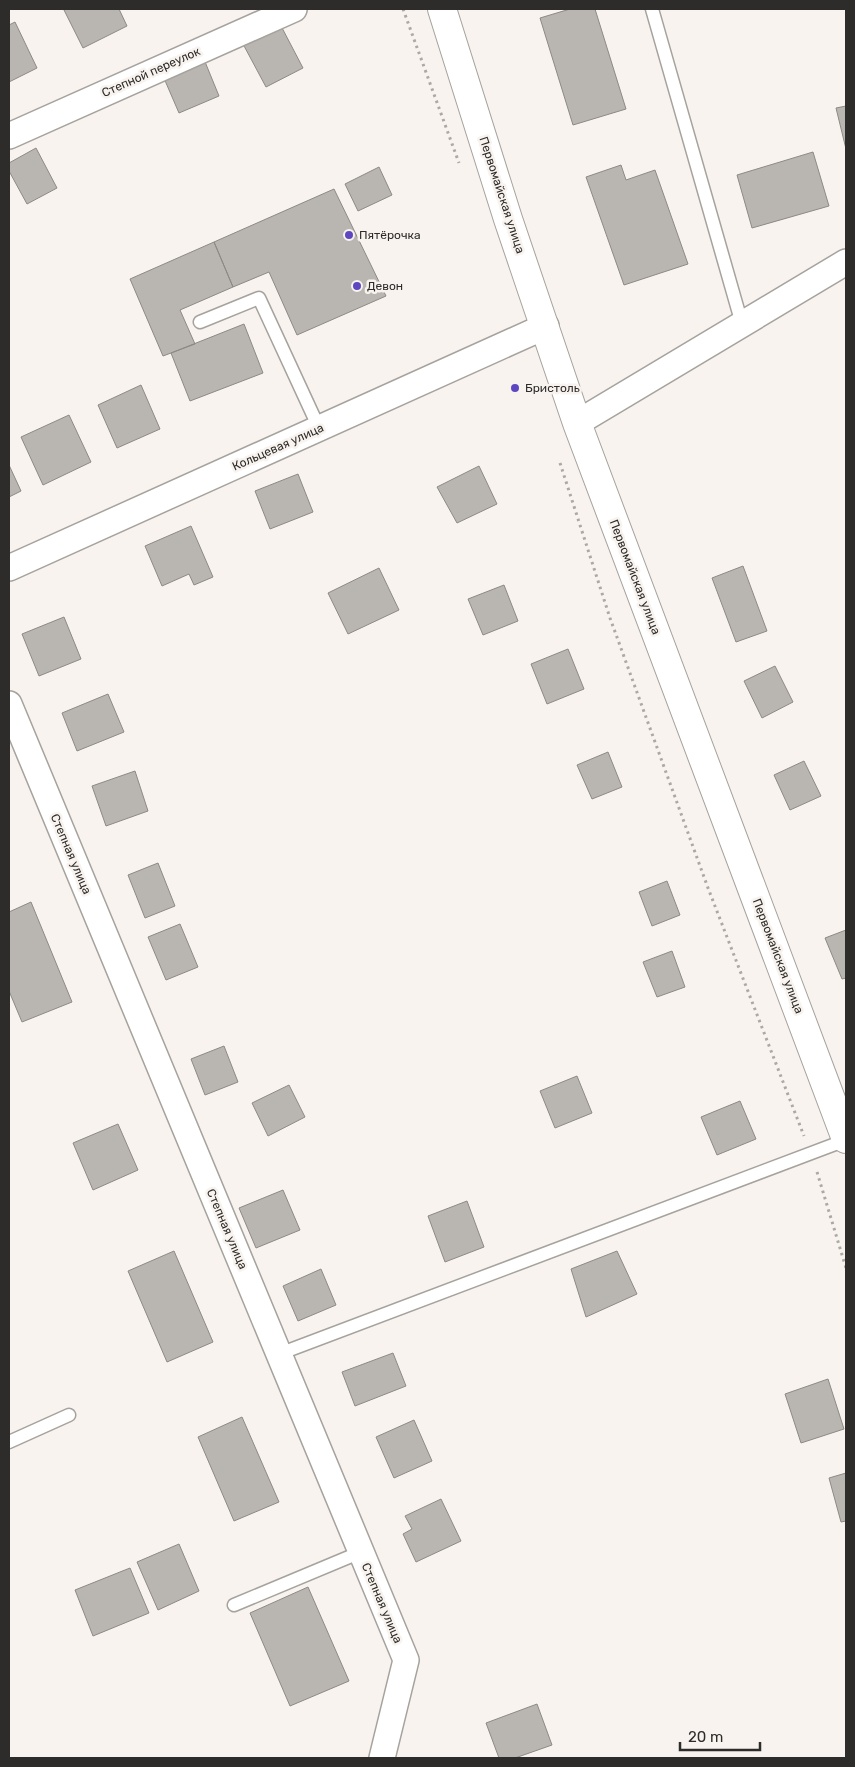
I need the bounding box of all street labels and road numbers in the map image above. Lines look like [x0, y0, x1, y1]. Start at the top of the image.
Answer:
street label: Степной переулок [100, 44, 203, 100]
street label: Первомайская улица [477, 135, 527, 255]
street label: Кольцевая улица [230, 421, 326, 473]
street label: Первомайская улица [607, 518, 663, 636]
street label: Степная улица [48, 812, 94, 896]
street label: Первомайская улица [750, 897, 806, 1015]
street label: Степная улица [204, 1187, 250, 1271]
street label: Степная улица [359, 1561, 405, 1645]

